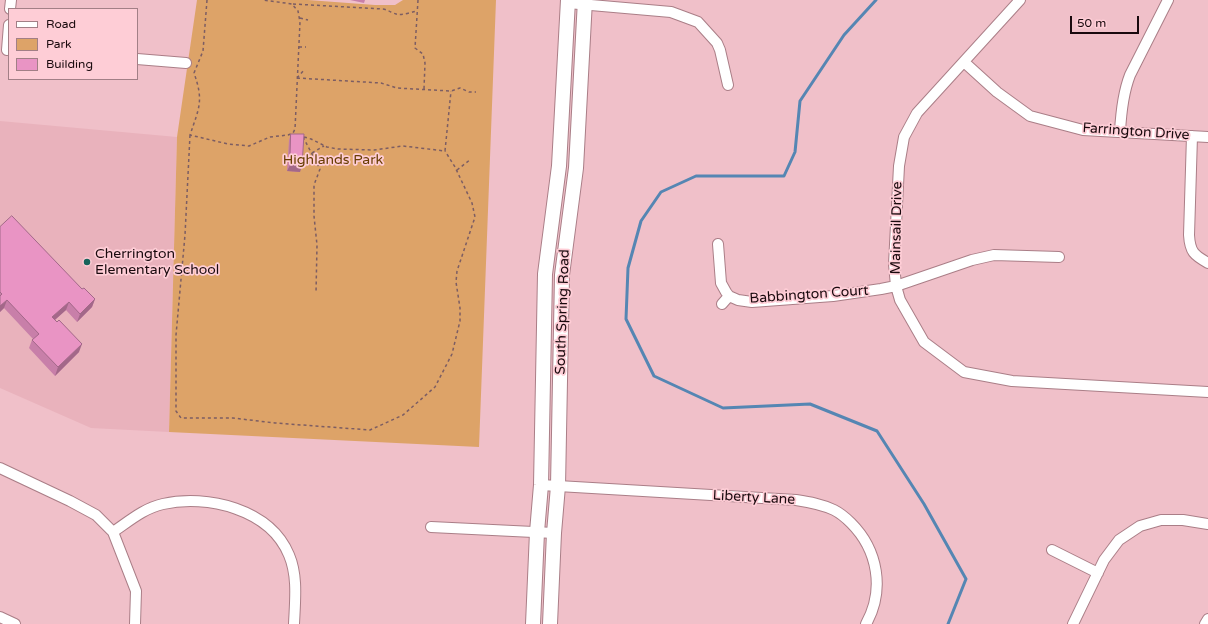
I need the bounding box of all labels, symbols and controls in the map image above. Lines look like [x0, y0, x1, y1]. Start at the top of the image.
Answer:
legend [8, 8, 138, 80]
scale bar [1072, 8, 1141, 34]
text: 50 m [1077, 16, 1106, 30]
text: Road [46, 17, 76, 31]
text: Park [46, 37, 72, 51]
text: Building [46, 57, 93, 71]
street label: Farrington Drive [1082, 120, 1190, 144]
park label: Highlands Park [283, 152, 383, 168]
street label: Mainsail Drive [888, 181, 906, 275]
place label: Cherrington Elementary School [95, 246, 219, 278]
street label: South Spring Road [552, 249, 574, 375]
marker: Cherrington Elementary School [82, 257, 92, 267]
street label: Babbington Court [749, 282, 869, 308]
street label: Liberty Lane [712, 487, 796, 509]

